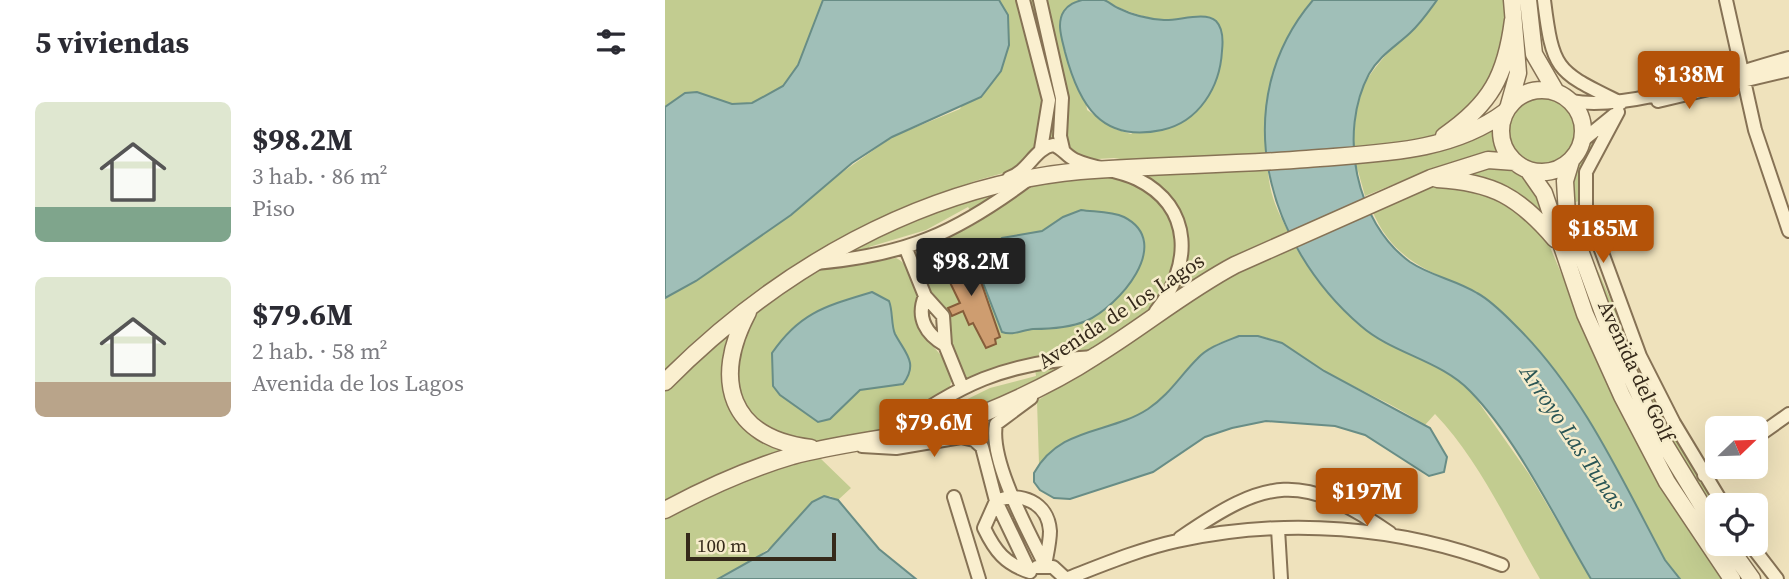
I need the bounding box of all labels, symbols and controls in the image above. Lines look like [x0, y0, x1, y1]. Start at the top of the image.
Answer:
text: 5 viviendas [35, 22, 189, 63]
icon: filters [592, 23, 630, 61]
pin: $138M [1640, 52, 1738, 111]
text: $138M [1654, 58, 1724, 90]
text: $98.2M [252, 119, 353, 160]
icon: home [91, 130, 175, 214]
text: 3 hab. · 86 m² [252, 160, 388, 192]
text: Piso [252, 192, 295, 224]
pin: $185M [1554, 205, 1652, 265]
text: $185M [1568, 212, 1638, 244]
pin: $98.2M [914, 238, 1028, 298]
text: $98.2M [932, 245, 1010, 277]
street label: Avenida de los Lagos [1032, 246, 1210, 375]
text: $79.6M [252, 294, 353, 335]
street label: Avenida del Golf [1591, 295, 1683, 448]
icon: home [91, 305, 175, 389]
text: 2 hab. · 58 m² [252, 335, 388, 367]
water label: Arroyo Las Tunas [1511, 356, 1634, 516]
text: Avenida de los Lagos [252, 367, 464, 399]
pin: $79.6M [877, 400, 991, 459]
text: $79.6M [895, 406, 973, 438]
north arrow [1705, 416, 1767, 480]
map controls [1705, 416, 1768, 556]
pin: $197M [1318, 468, 1416, 528]
text: $197M [1332, 475, 1402, 507]
button: locate [1705, 493, 1768, 556]
scale bar [686, 530, 837, 562]
text: 100 m [697, 532, 747, 558]

